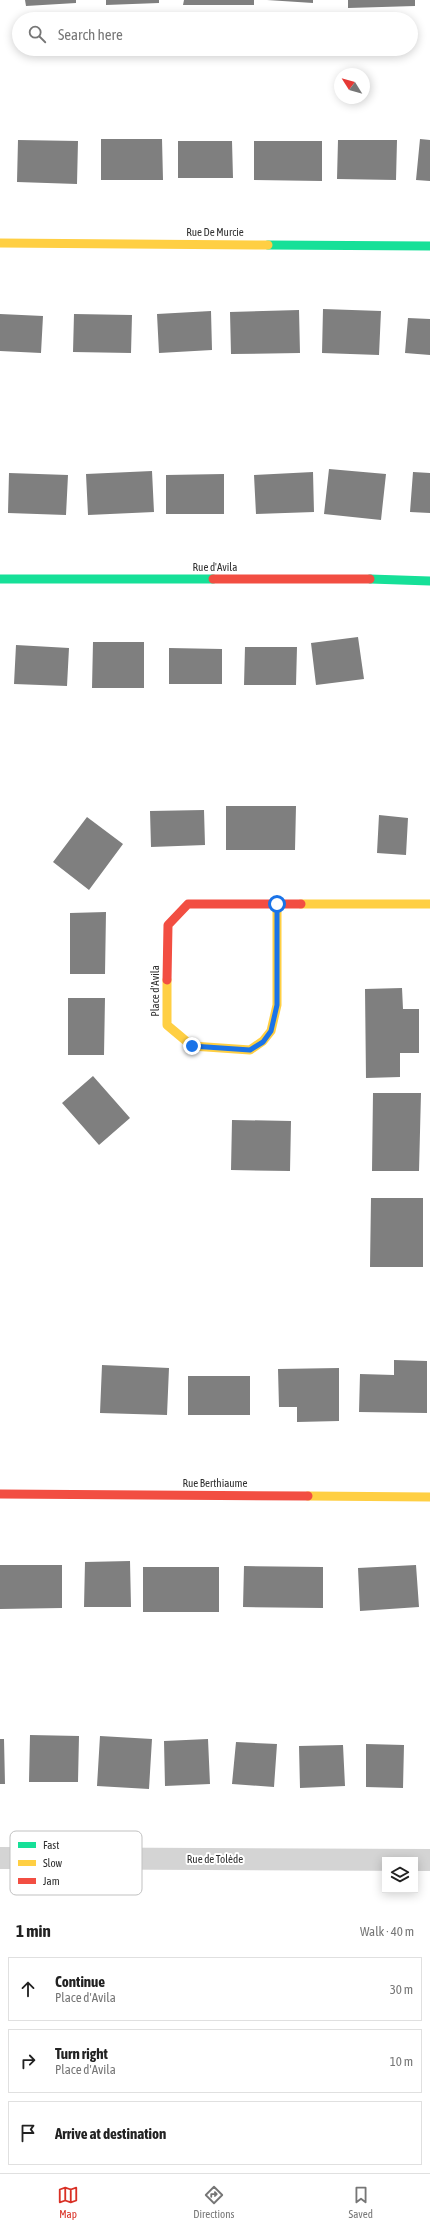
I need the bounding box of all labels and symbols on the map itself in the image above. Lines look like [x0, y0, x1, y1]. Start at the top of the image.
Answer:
north arrow [334, 68, 370, 104]
street label: Rue De Murcie [186, 226, 244, 238]
street label: Rue d'Avila [193, 561, 237, 573]
route start [268, 895, 286, 913]
street label: Place d'Avila [149, 965, 161, 1017]
route end [183, 1037, 201, 1055]
street label: Rue Berthiaume [182, 1477, 248, 1489]
legend [10, 1831, 142, 1895]
text: Fast [43, 1839, 59, 1851]
street label: Rue de Tolède [187, 1853, 243, 1865]
text: Slow [43, 1857, 62, 1869]
text: Jam [43, 1875, 60, 1887]

